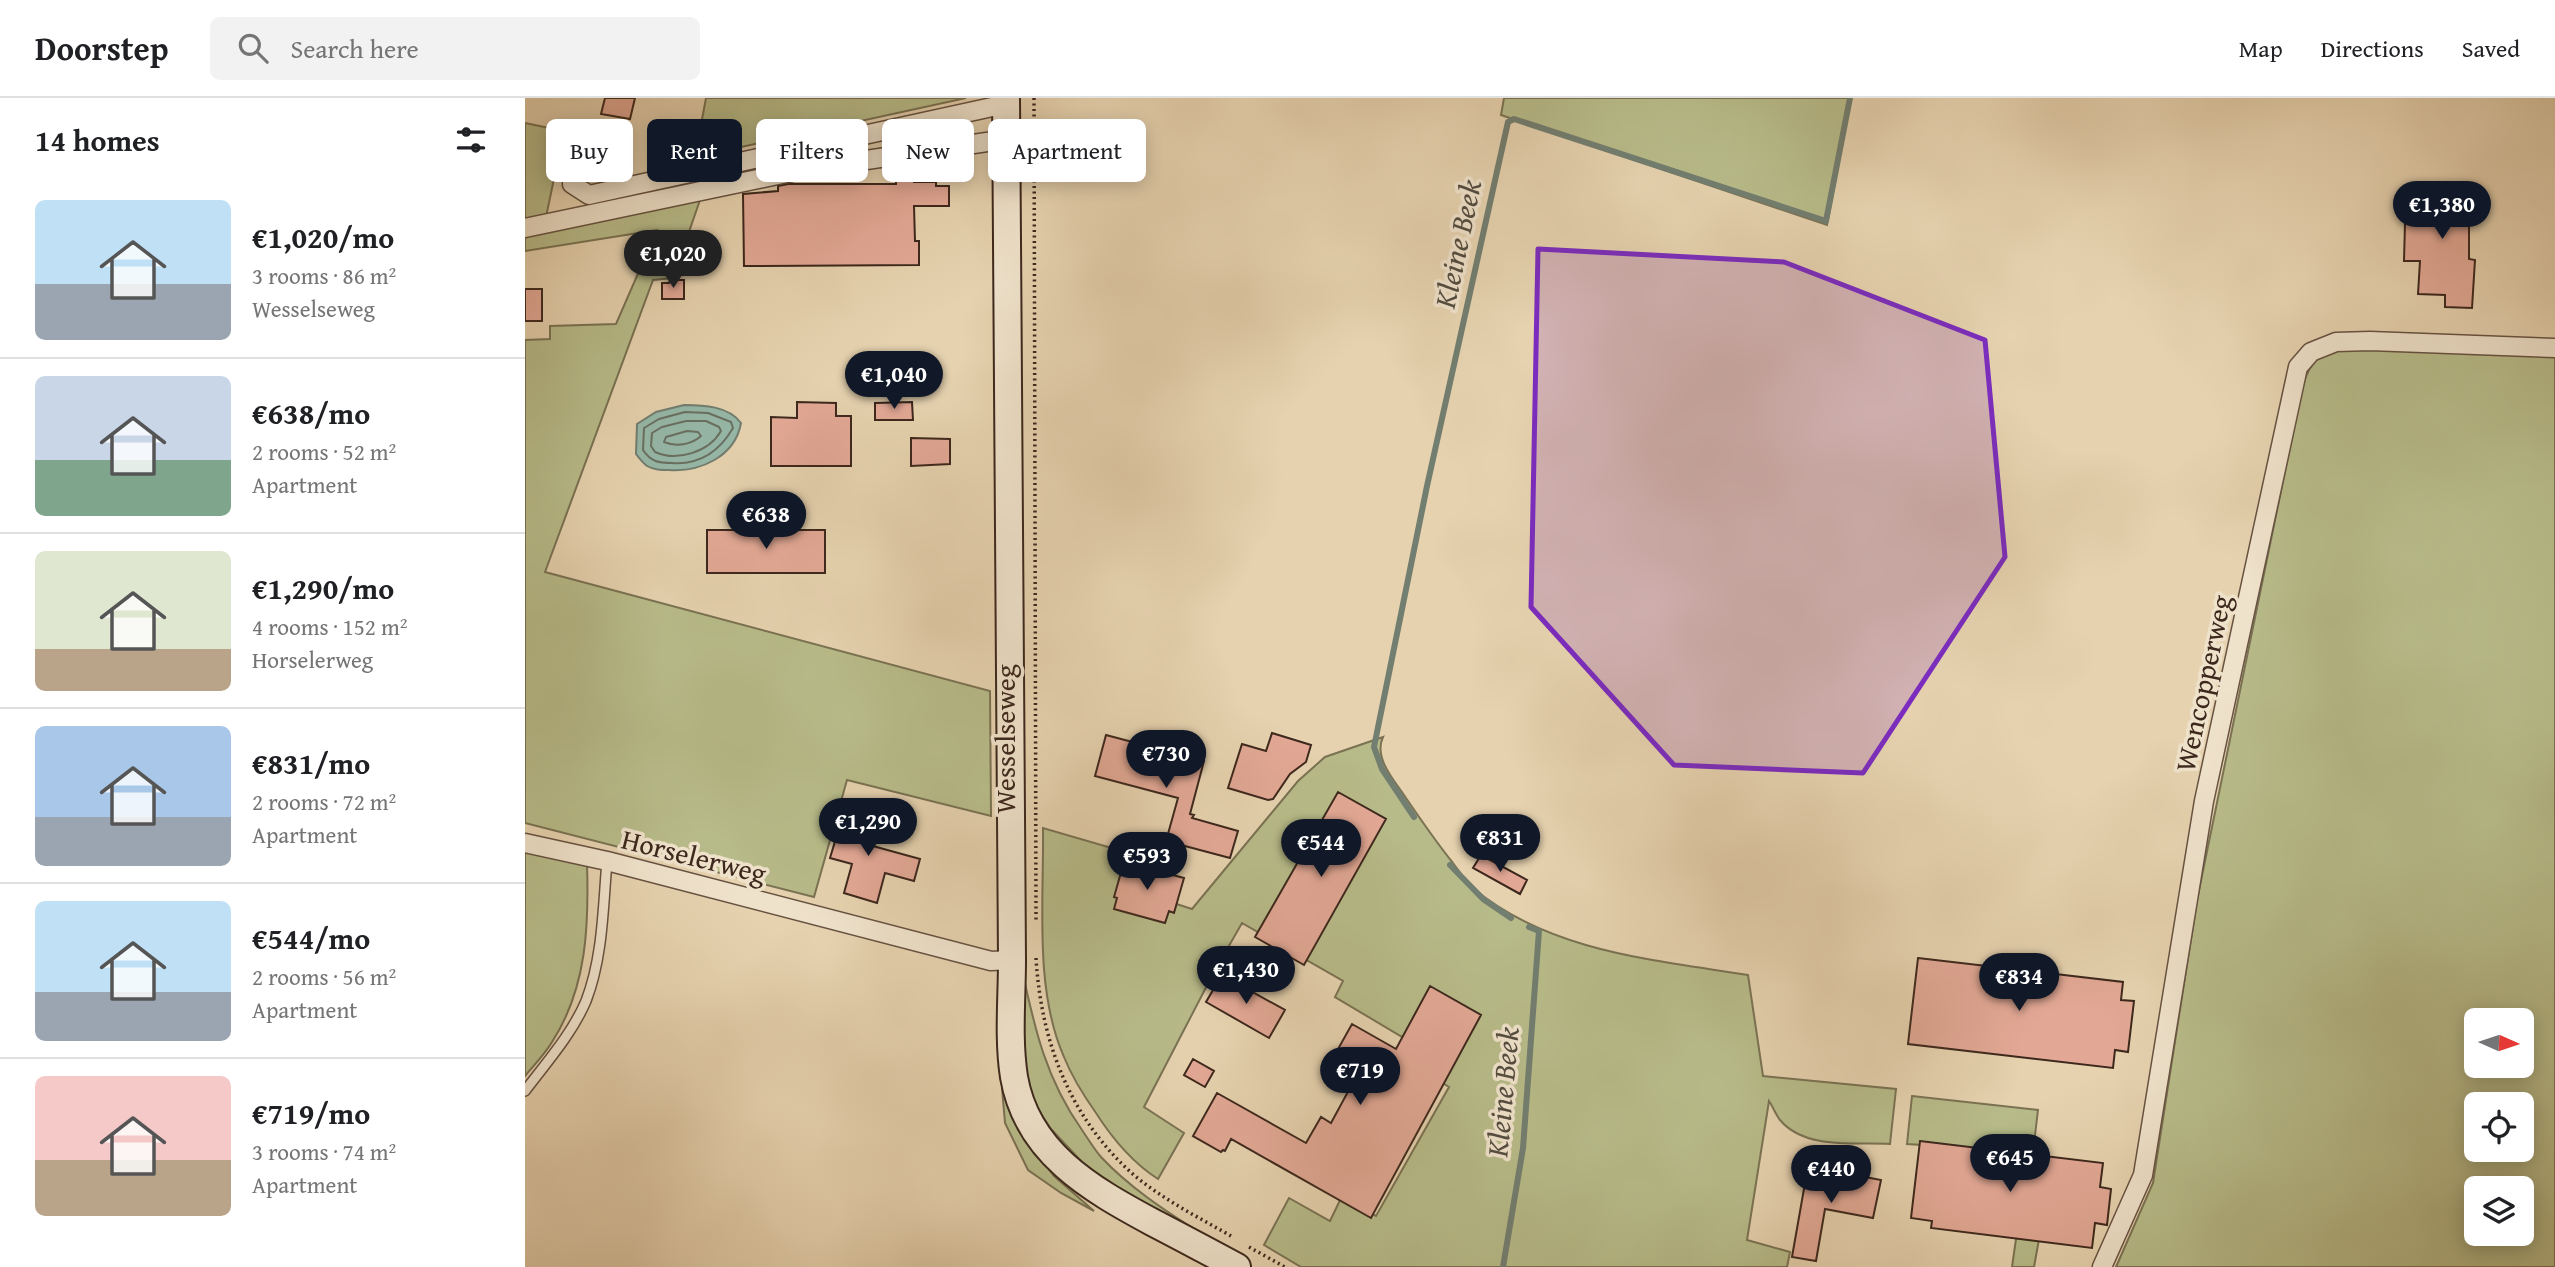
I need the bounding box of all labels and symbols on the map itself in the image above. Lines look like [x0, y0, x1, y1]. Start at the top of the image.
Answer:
water label: Kleine Beek [1422, 175, 1492, 313]
pin: €1,380 [2385, 181, 2499, 241]
pin: €1,020 [616, 230, 730, 290]
pin: €1,040 [837, 352, 951, 411]
pin: €638 [725, 491, 807, 551]
street label: Wencopperweg [2164, 591, 2241, 775]
street label: Wesselseweg [984, 664, 1025, 814]
pin: €730 [1125, 730, 1207, 790]
pin: €1,290 [811, 798, 925, 858]
pin: €831 [1459, 814, 1541, 874]
street label: Horselerweg [618, 818, 771, 893]
pin: €544 [1280, 820, 1362, 879]
pin: €593 [1106, 832, 1188, 892]
pin: €1,430 [1189, 946, 1303, 1006]
pin: €834 [1978, 954, 2060, 1013]
north arrow [2464, 1008, 2534, 1078]
water label: Kleine Beek [1474, 1025, 1530, 1160]
pin: €719 [1319, 1048, 1401, 1107]
pin: €645 [1969, 1134, 2051, 1194]
pin: €440 [1790, 1146, 1872, 1205]

